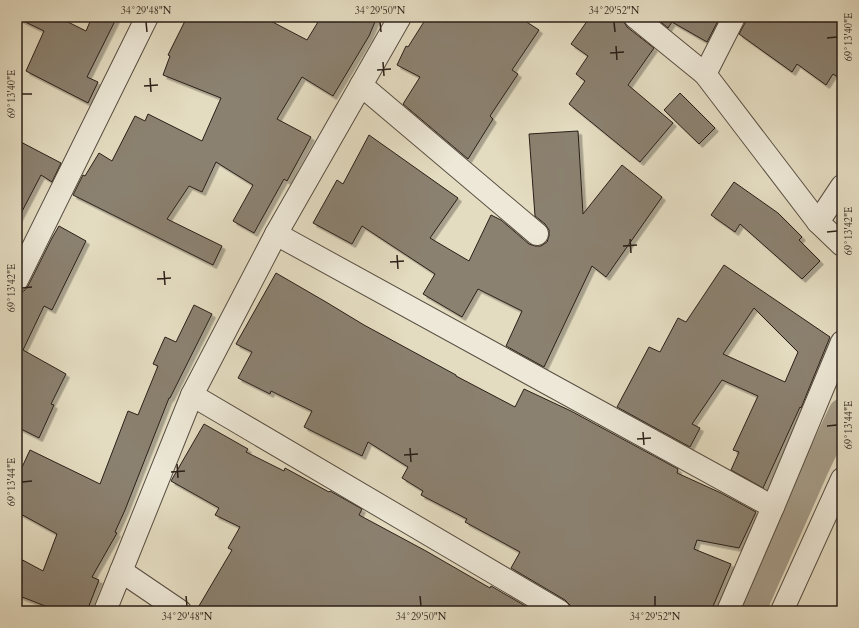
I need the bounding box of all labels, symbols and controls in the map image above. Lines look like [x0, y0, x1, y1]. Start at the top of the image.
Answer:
text: 34°29'48"N [121, 4, 172, 18]
text: 34°29'50"N [355, 4, 406, 18]
text: 34°29'52"N [589, 4, 640, 18]
text: 69°13'40"E [842, 13, 856, 61]
text: 69°13'40"E [5, 70, 19, 118]
text: 69°13'42"E [842, 207, 856, 255]
text: 69°13'42"E [5, 264, 19, 312]
text: 69°13'44"E [842, 401, 856, 449]
text: 69°13'44"E [5, 458, 19, 506]
text: 34°29'48"N [162, 610, 213, 624]
text: 34°29'50"N [396, 610, 447, 624]
text: 34°29'52"N [630, 610, 681, 624]

